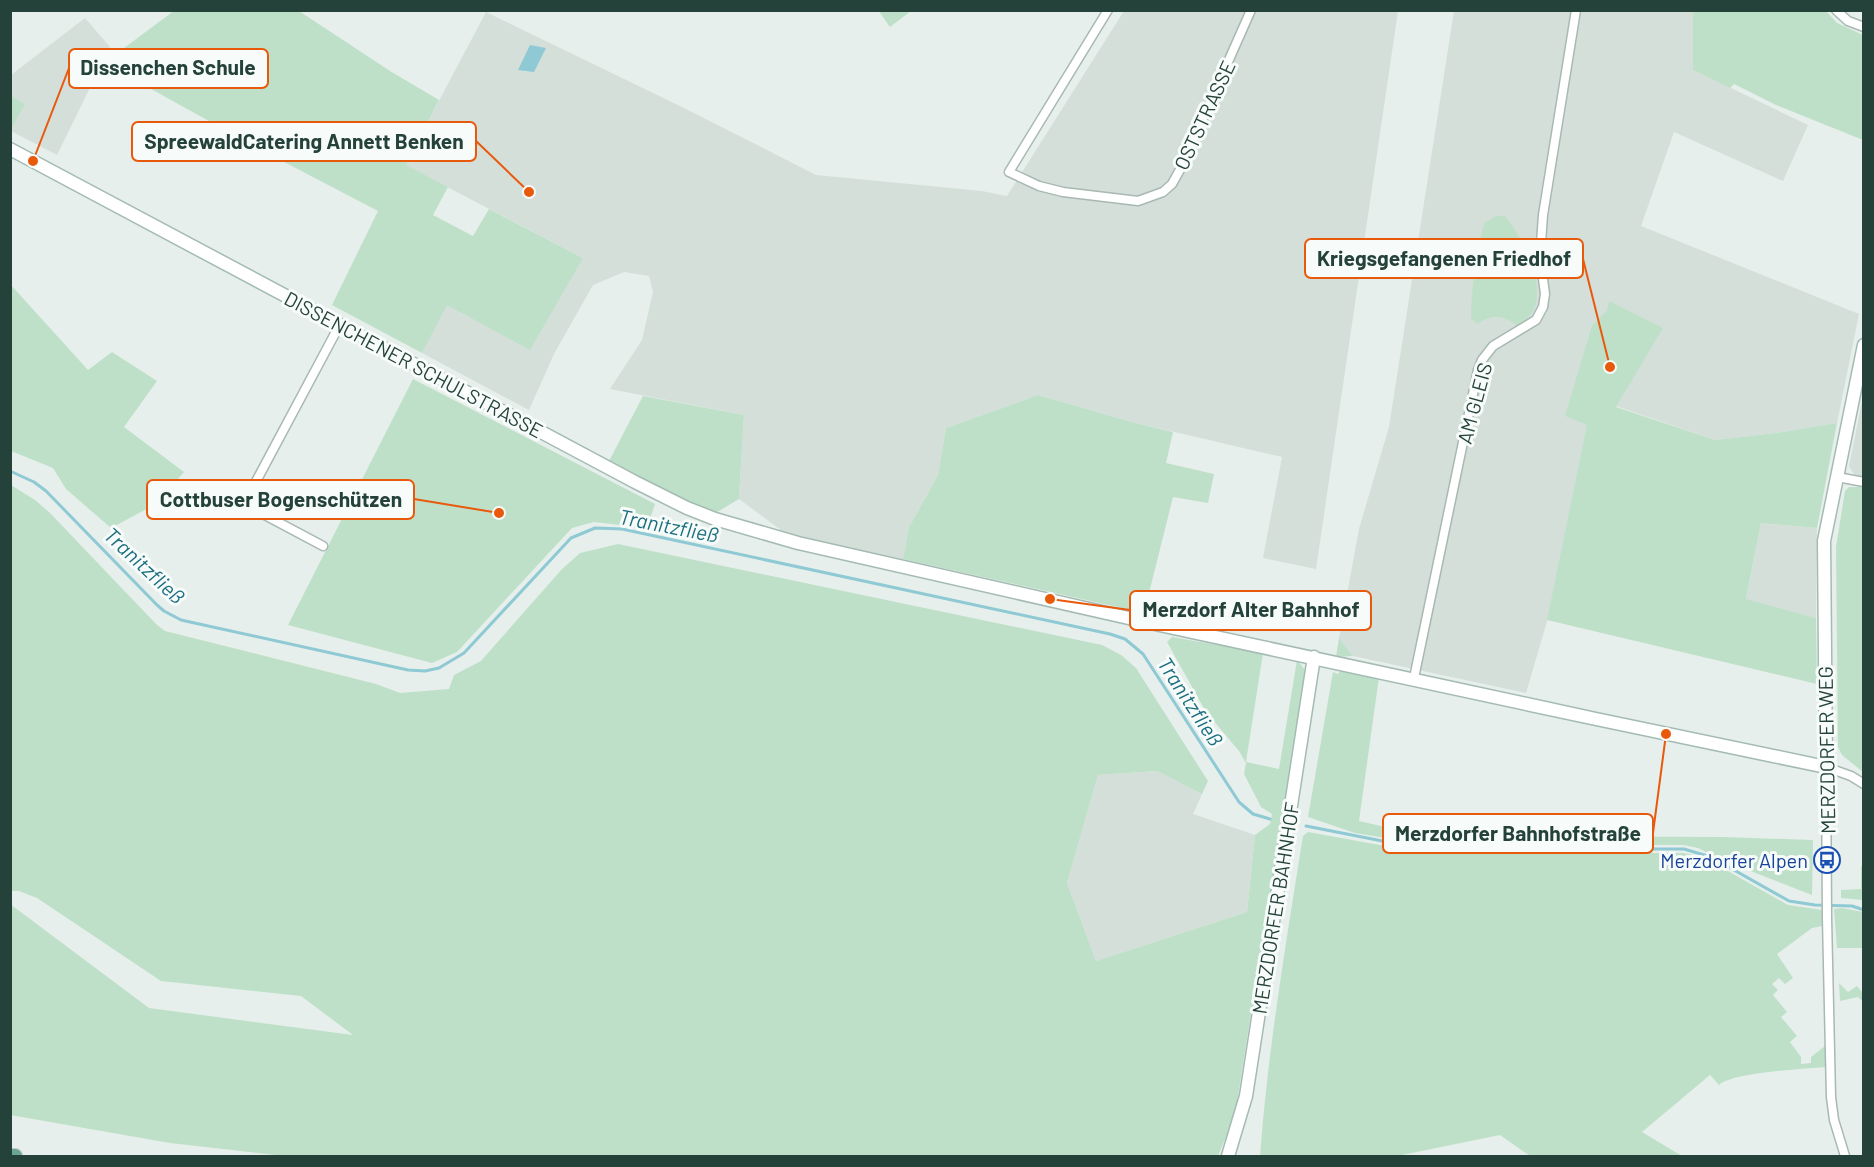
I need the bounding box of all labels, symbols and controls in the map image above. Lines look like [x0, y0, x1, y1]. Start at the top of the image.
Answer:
callout: Dissenchen Schule [69, 49, 268, 88]
text: Dissenchen Schule [80, 54, 256, 79]
street label: OSTSTRASSE [1168, 57, 1240, 173]
callout: SpreewaldCatering Annett Benken [132, 122, 476, 161]
text: SpreewaldCatering Annett Benken [144, 128, 464, 153]
callout: Kriegsgefangenen Friedhof [1305, 239, 1583, 278]
text: Kriegsgefangenen Friedhof [1317, 245, 1571, 270]
street label: DISSENCHENER SCHULSTRASSE [281, 286, 547, 442]
street label: AM GLEIS [1452, 360, 1496, 446]
callout: Cottbuser Bogenschützen [147, 480, 414, 519]
text: Cottbuser Bogenschützen [160, 486, 402, 511]
water label: Tranitzfließ [617, 503, 721, 547]
water label: Tranitzfließ [100, 521, 190, 609]
callout: Merzdorf Alter Bahnhof [1130, 591, 1371, 630]
text: Merzdorf Alter Bahnhof [1142, 596, 1360, 621]
water label: Tranitzfließ [1153, 652, 1229, 750]
street label: MERZDORFER WEG [1813, 666, 1839, 834]
street label: MERZDORFER BAHNHOF [1246, 800, 1304, 1016]
callout: Merzdorfer Bahnhofstraße [1383, 814, 1653, 853]
text: Merzdorfer Bahnhofstraße [1395, 820, 1641, 845]
bus stop icon: Merzdorfer Alpen [1812, 845, 1842, 875]
place label: Merzdorfer Alpen [1660, 848, 1808, 872]

